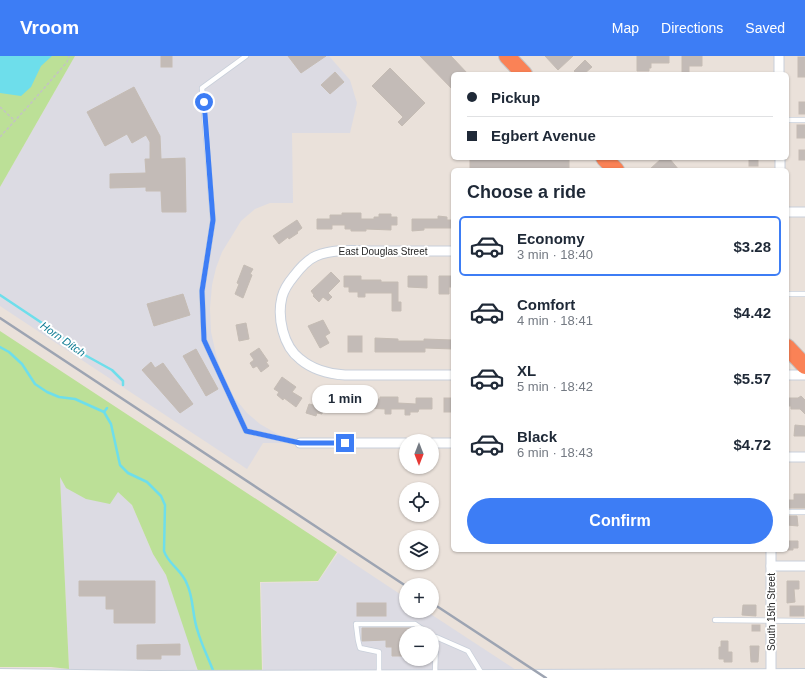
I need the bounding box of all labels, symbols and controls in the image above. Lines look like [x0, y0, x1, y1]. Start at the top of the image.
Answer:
text: Vroom [20, 17, 79, 38]
text: Map [612, 20, 639, 36]
text: Directions [661, 20, 723, 36]
text: Saved [745, 20, 785, 36]
text: Pickup [491, 89, 540, 106]
route start [195, 93, 213, 111]
text: Egbert Avenue [491, 127, 596, 144]
text: Choose a ride [467, 182, 586, 202]
icon: car [469, 228, 505, 264]
text: Economy [517, 230, 585, 247]
text: $3.28 [733, 238, 771, 255]
street label: East Douglas Street [339, 246, 428, 257]
text: 3 min · 18:40 [517, 247, 593, 262]
icon: car [469, 294, 505, 330]
text: Comfort [517, 296, 575, 313]
text: $4.42 [733, 304, 771, 321]
text: 4 min · 18:41 [517, 313, 593, 328]
water label: Horn Ditch [38, 319, 88, 359]
icon: car [469, 360, 505, 396]
text: XL [517, 362, 536, 379]
text: $5.57 [733, 370, 771, 387]
text: 5 min · 18:42 [517, 379, 593, 394]
callout: 1 min [312, 385, 378, 413]
text: 1 min [328, 391, 362, 406]
icon: car [469, 426, 505, 462]
text: Black [517, 428, 557, 445]
route end [336, 434, 354, 452]
north arrow [399, 434, 439, 474]
map controls [399, 434, 439, 666]
text: $4.72 [733, 436, 771, 453]
text: 6 min · 18:43 [517, 445, 593, 460]
button: locate [399, 482, 439, 522]
button: Confirm [467, 498, 773, 544]
button: layers [399, 530, 439, 570]
street label: South 15th Street [766, 573, 777, 651]
button: + [399, 578, 439, 618]
button: − [399, 626, 439, 666]

